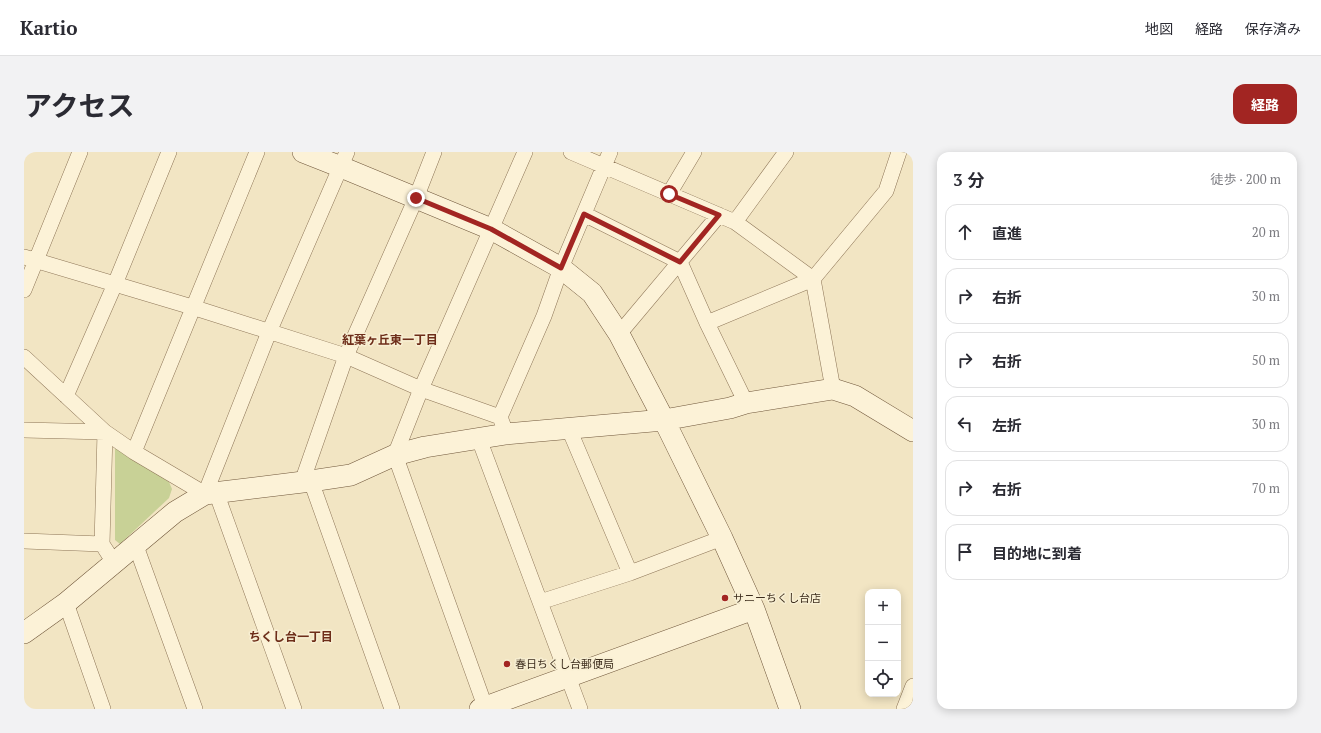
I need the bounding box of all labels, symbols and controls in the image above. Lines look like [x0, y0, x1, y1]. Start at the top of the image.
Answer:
text: Kartio [20, 15, 77, 40]
text: 地図 [1145, 19, 1173, 38]
text: 経路 [1195, 19, 1223, 38]
text: 保存済み [1245, 19, 1301, 38]
button: 経路 [1233, 84, 1297, 124]
text: アクセス [24, 87, 135, 124]
text: 3 分 [953, 168, 984, 191]
text: 徒歩 · 200 m [1210, 170, 1281, 188]
route start [660, 185, 678, 203]
route end [407, 189, 425, 207]
icon: ahead [954, 221, 976, 243]
text: 直進 [992, 223, 1022, 243]
text: 20 m [1252, 223, 1280, 241]
icon: right [954, 285, 976, 307]
text: 右折 [992, 287, 1022, 307]
text: 30 m [1252, 287, 1280, 305]
district label: 紅葉ヶ丘東一丁目 [342, 332, 438, 347]
icon: right [954, 349, 976, 371]
text: 右折 [992, 351, 1022, 371]
text: 50 m [1252, 351, 1280, 369]
icon: left [954, 413, 976, 435]
text: 左折 [992, 415, 1022, 435]
text: 30 m [1252, 415, 1280, 433]
icon: right [954, 477, 976, 499]
text: 右折 [992, 479, 1022, 499]
text: 70 m [1252, 479, 1280, 497]
icon: arrive [954, 541, 976, 563]
text: 目的地に到着 [992, 543, 1082, 563]
map controls [865, 589, 901, 697]
button: + [865, 589, 901, 625]
place label: サニーちくし台店 [733, 591, 821, 605]
marker: サニーちくし台店 [720, 593, 730, 603]
button: − [865, 625, 901, 661]
district label: ちくし台一丁目 [249, 629, 333, 644]
place label: 春日ちくし台郵便局 [515, 657, 614, 671]
marker: 春日ちくし台郵便局 [502, 659, 512, 669]
button: locate [865, 661, 901, 697]

